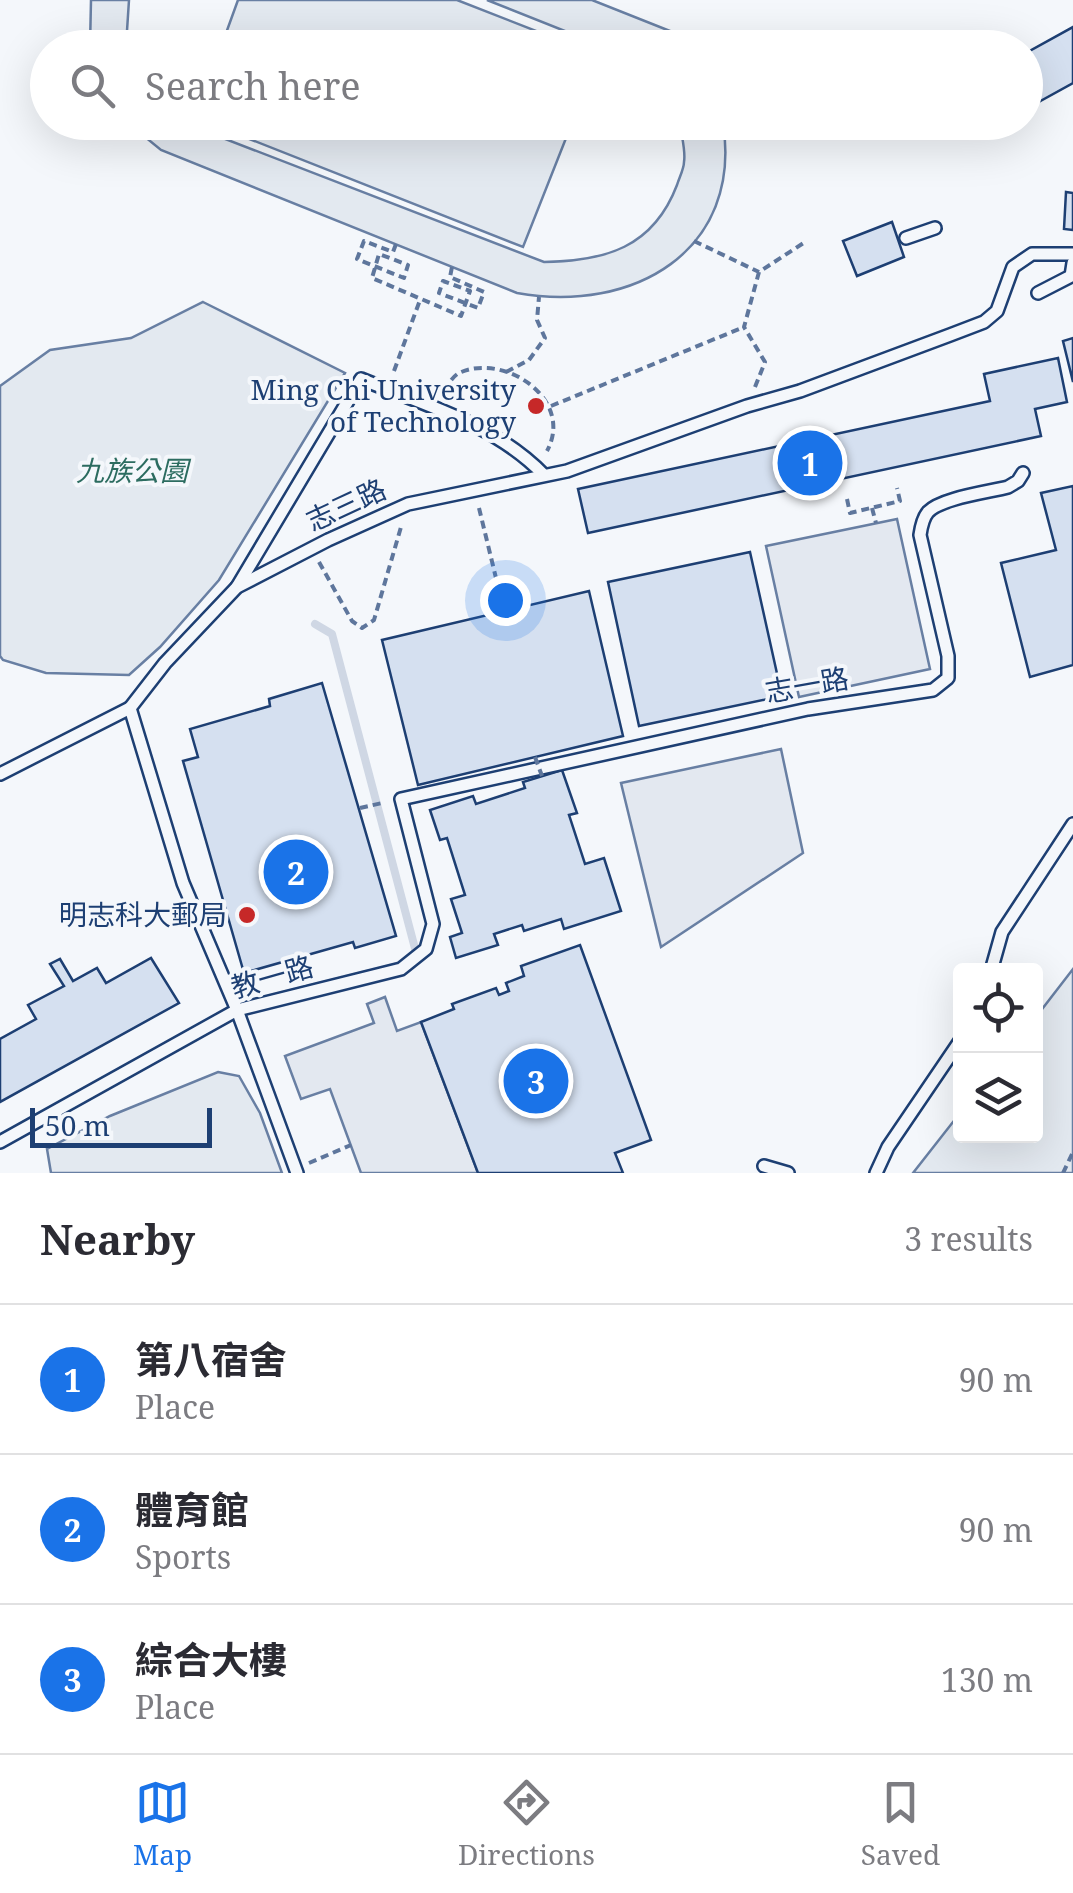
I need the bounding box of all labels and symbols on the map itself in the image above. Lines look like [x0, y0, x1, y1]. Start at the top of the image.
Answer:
place label: Ming Chi University of Technology [250, 370, 516, 440]
marker: Ming Chi University of Technology [525, 395, 547, 417]
pin: 1 [778, 426, 842, 500]
park label: 九族公園 [76, 451, 192, 489]
street label: 志三路 [299, 469, 392, 539]
your location [480, 575, 531, 626]
street label: 志一路 [762, 658, 851, 710]
pin: 2 [264, 834, 328, 910]
place label: 明志科大郵局 [59, 895, 227, 933]
marker: 明志科大郵局 [236, 904, 258, 926]
street label: 教一路 [226, 946, 317, 1006]
pin: 3 [504, 1044, 568, 1118]
scale bar [30, 1103, 212, 1148]

